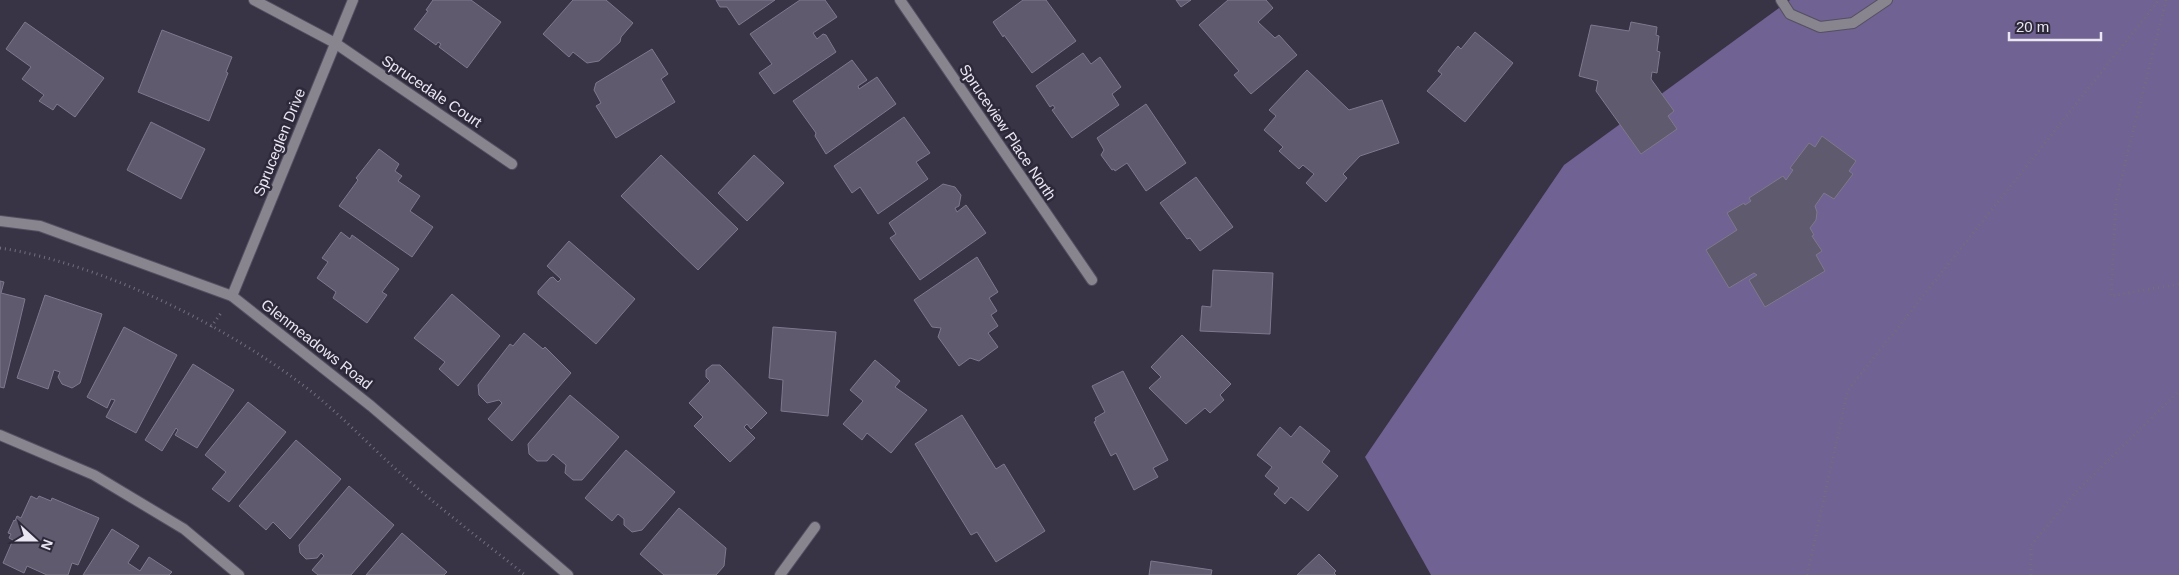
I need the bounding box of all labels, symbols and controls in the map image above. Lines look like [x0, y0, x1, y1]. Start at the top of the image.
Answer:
scale bar [2009, 10, 2102, 42]
text: 20 m [2016, 18, 2049, 35]
street label: Sprucedale Court [379, 51, 486, 131]
street label: Spruceview Place North [956, 61, 1060, 203]
street label: Spruceglen Drive [250, 85, 308, 199]
street label: Glenmeadows Road [258, 295, 376, 393]
north arrow [10, 515, 60, 565]
text: N [38, 537, 56, 552]

